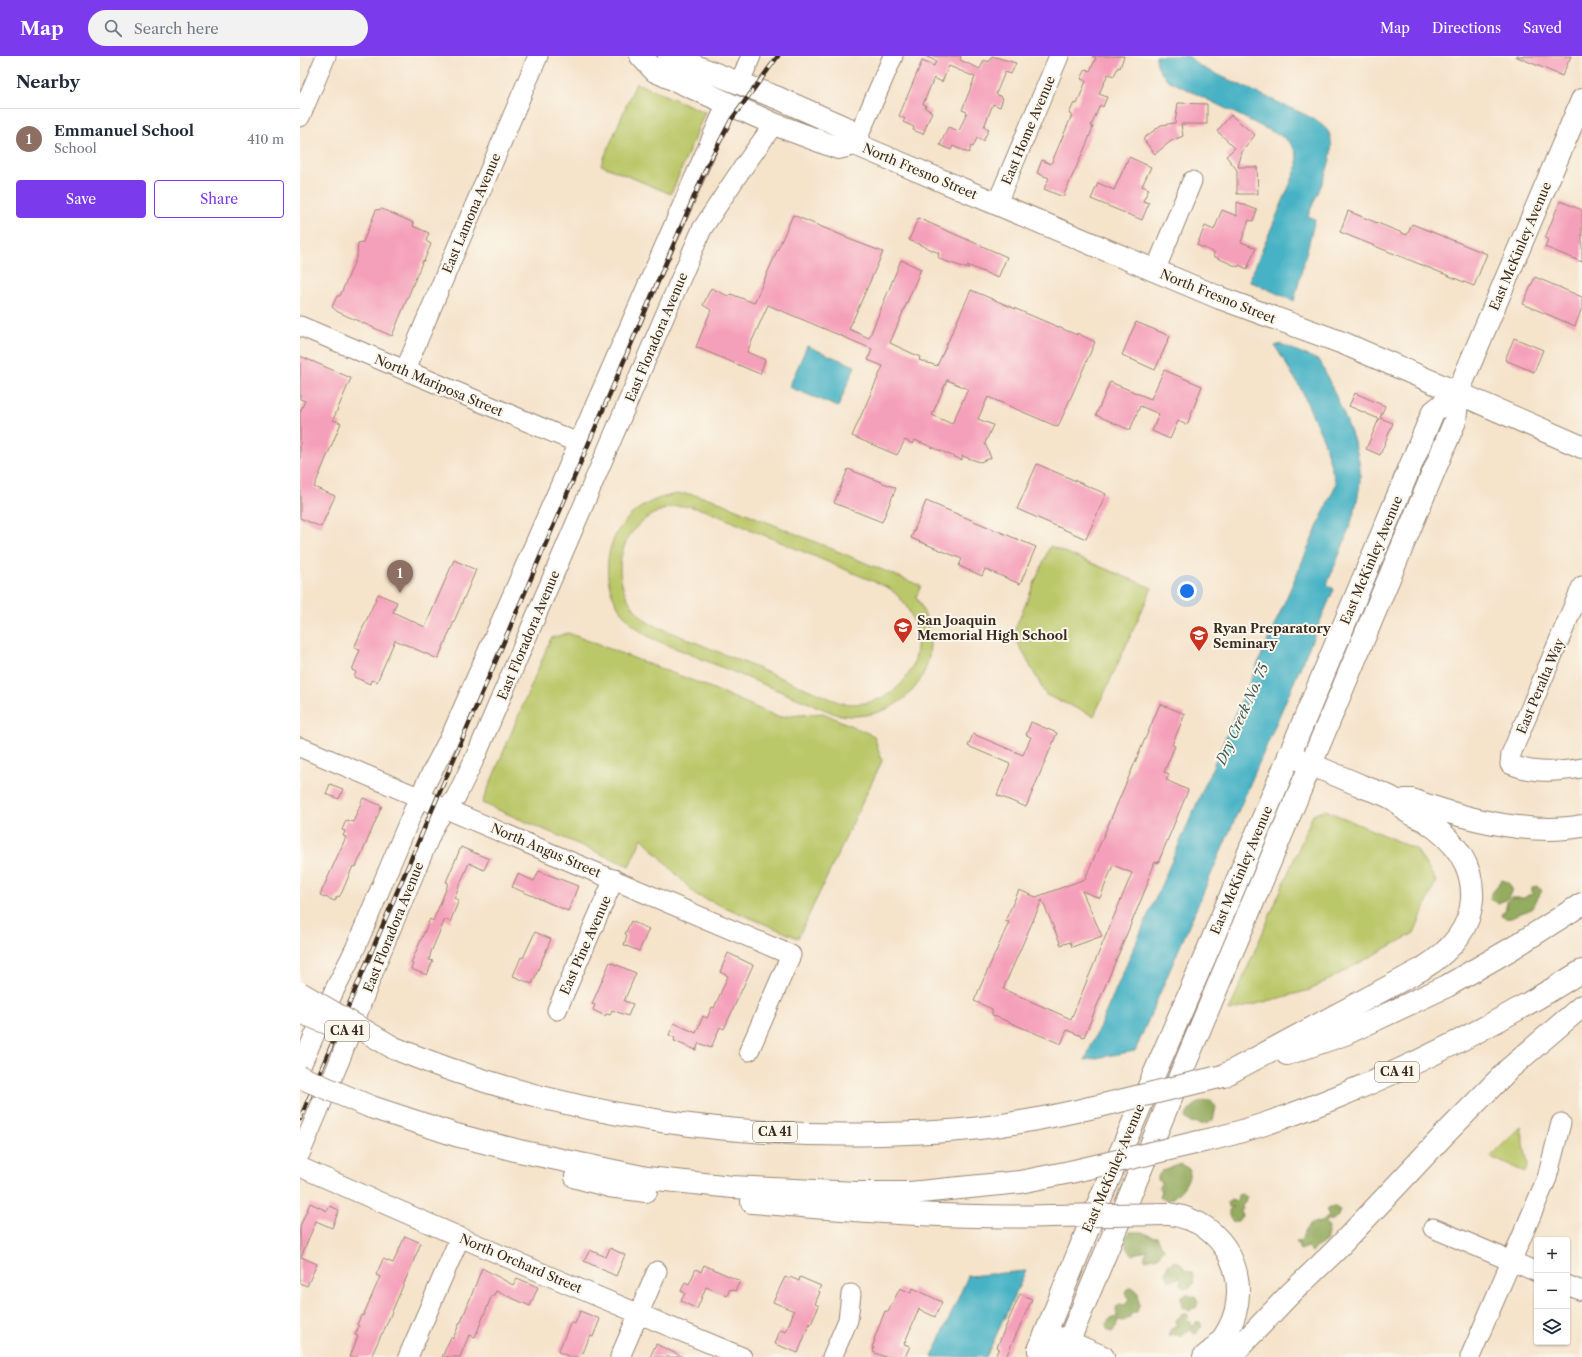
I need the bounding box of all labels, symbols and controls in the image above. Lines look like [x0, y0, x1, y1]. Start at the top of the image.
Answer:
search box [88, 10, 368, 46]
text: Map [20, 17, 64, 40]
icon: search [102, 17, 124, 39]
text: Search here [134, 19, 219, 38]
text: Map [1380, 19, 1410, 37]
text: Directions [1432, 19, 1501, 37]
text: Saved [1523, 19, 1562, 37]
text: Nearby [16, 72, 80, 92]
street label: East Home Avenue [998, 73, 1058, 187]
text: Emmanuel School [54, 121, 194, 140]
text: 1 [26, 131, 32, 147]
text: 410 m [247, 131, 284, 147]
text: School [54, 140, 97, 156]
street label: North Fresno Street [860, 140, 980, 203]
street label: East Lamona Avenue [438, 151, 504, 275]
street label: East McKinley Avenue [1486, 179, 1554, 313]
button: Save [16, 180, 146, 218]
button: Share [154, 180, 284, 218]
street label: North Fresno Street [1158, 266, 1278, 327]
street label: East Floradora Avenue [621, 270, 691, 404]
street label: North Mariposa Street [372, 351, 506, 419]
street label: East McKinley Avenue [1337, 493, 1405, 627]
pin: 1 [387, 560, 413, 593]
street label: East Floradora Avenue [493, 568, 563, 702]
your location [1177, 581, 1197, 601]
place label: San Joaquin Memorial High School [917, 612, 1068, 643]
school or university icon: San Joaquin Memorial High School [892, 616, 914, 644]
place label: Ryan Preparatory Seminary [1213, 620, 1332, 651]
school or university icon: Ryan Preparatory Seminary [1188, 624, 1210, 652]
street label: East Peralta Way [1513, 635, 1568, 736]
water label: Dry Creek No. 75 [1211, 660, 1273, 768]
street label: East McKinley Avenue [1207, 803, 1275, 937]
street label: North Angus Street [489, 820, 604, 881]
street label: East Floradora Avenue [360, 859, 426, 995]
street label: East Pine Avenue [556, 893, 614, 997]
road number: CA 41 [325, 1021, 369, 1041]
road number: CA 41 [1375, 1062, 1419, 1082]
street label: East McKinley Avenue [1079, 1101, 1147, 1235]
road number: CA 41 [753, 1122, 797, 1142]
street label: North Orchard Street [457, 1230, 585, 1296]
map controls [1534, 1237, 1570, 1345]
button: + [1534, 1237, 1570, 1273]
button: − [1534, 1273, 1570, 1309]
button: layers [1534, 1309, 1570, 1345]

